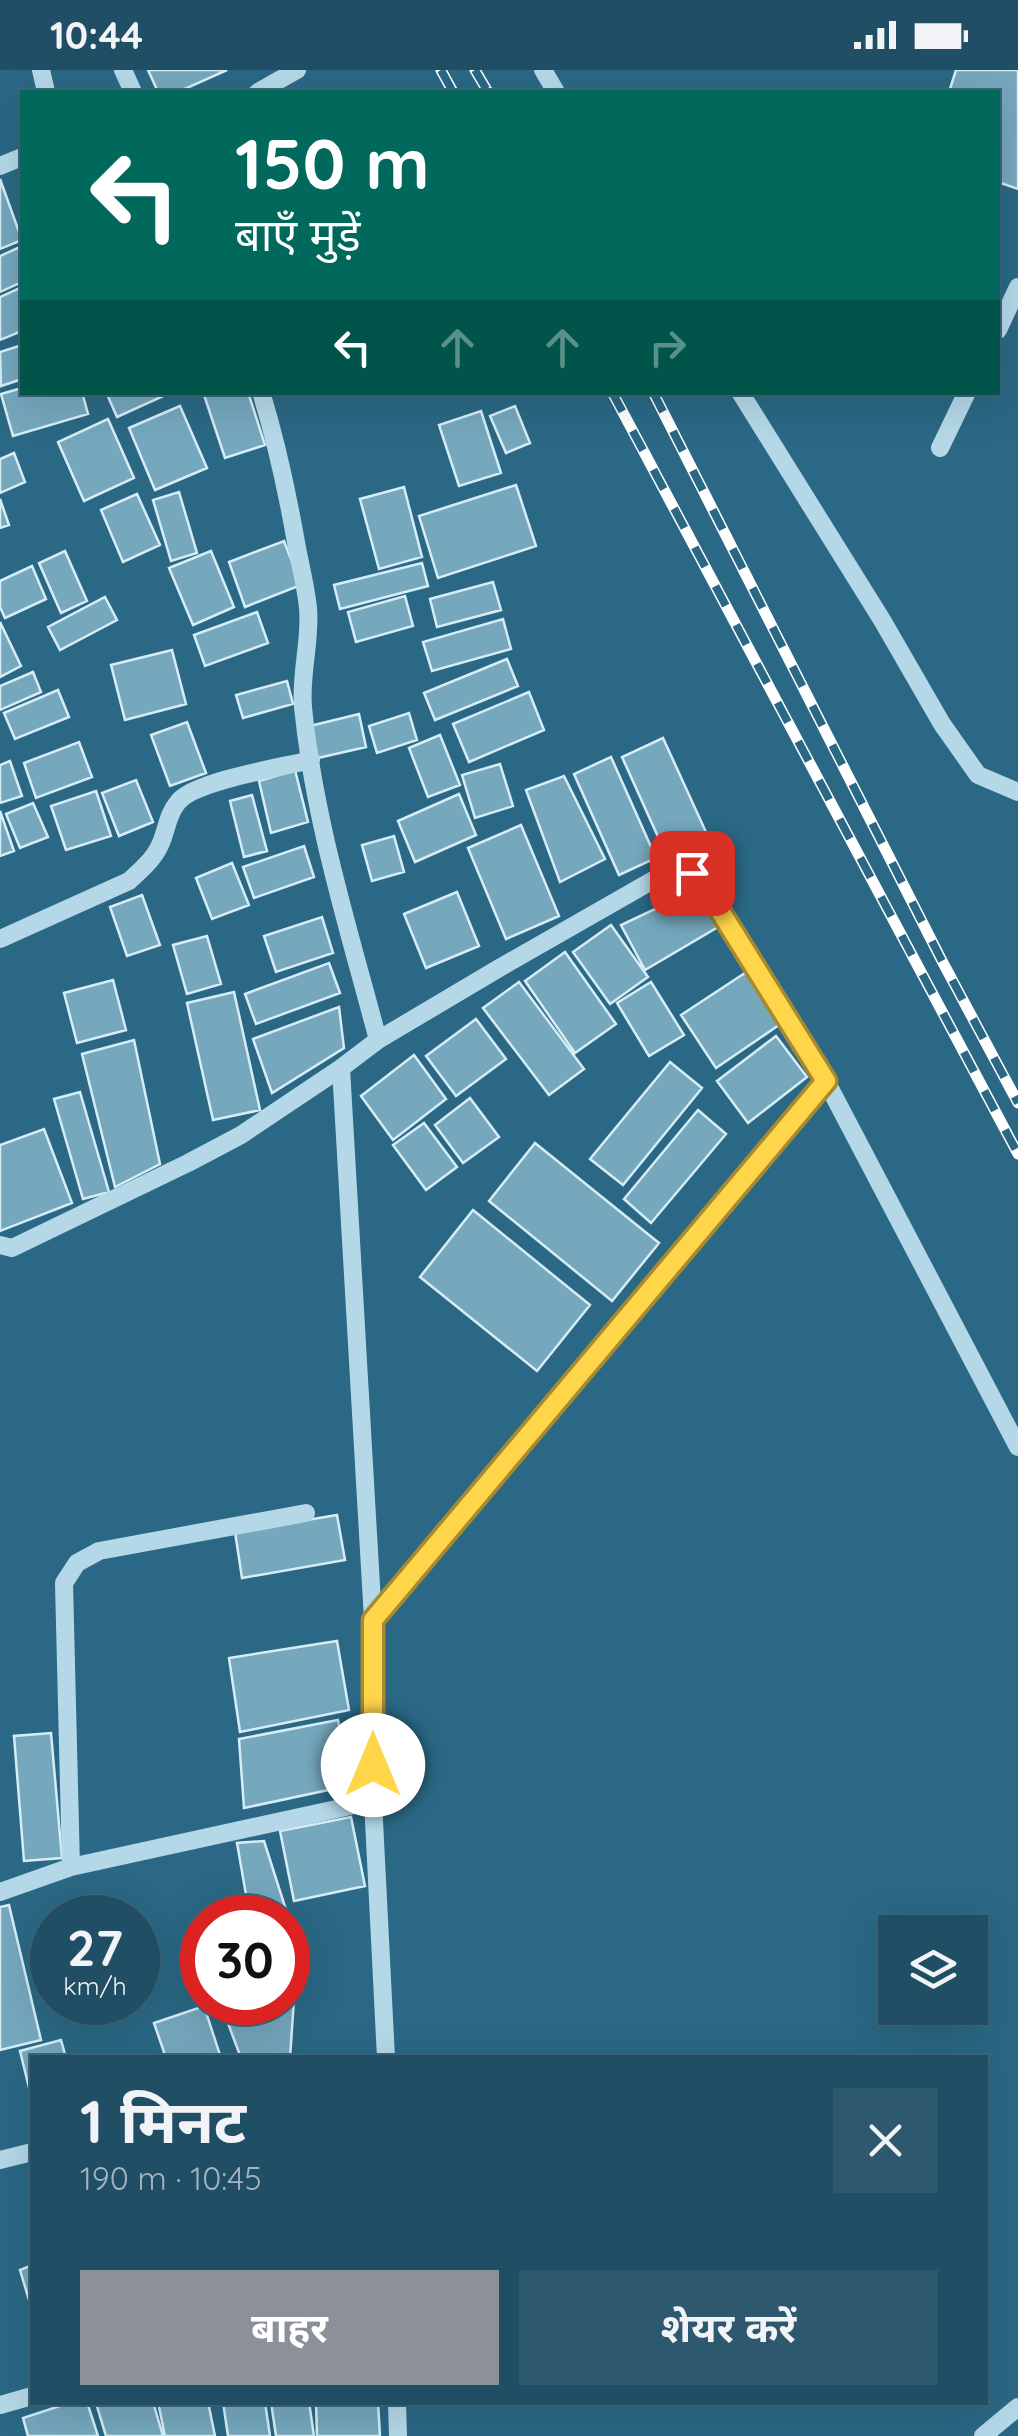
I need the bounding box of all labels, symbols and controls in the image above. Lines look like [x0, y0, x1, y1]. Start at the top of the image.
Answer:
text: 10:44 [50, 11, 143, 59]
text: 150 m [235, 119, 430, 207]
icon: left [70, 130, 200, 260]
text: बाएँ मुड़ें [235, 206, 361, 262]
icon: left [325, 320, 380, 375]
icon: ahead [430, 320, 485, 375]
icon: ahead [535, 320, 590, 375]
icon: right [640, 320, 695, 375]
pin [650, 831, 735, 916]
icon: arrive [665, 846, 720, 901]
position arrow [321, 1713, 425, 1817]
speed limit sign: 30 [180, 1895, 310, 2025]
map controls [878, 1915, 988, 2025]
button: layers [878, 1915, 988, 2025]
text: 27 [67, 1916, 123, 1979]
text: km/h [63, 1970, 127, 2001]
text: 1 मिनट [80, 2083, 246, 2158]
button: close [833, 2088, 938, 2193]
text: 190 m · 10:45 [80, 2158, 262, 2198]
button: बाहर [80, 2270, 499, 2385]
button: शेयर करें [519, 2270, 938, 2385]

